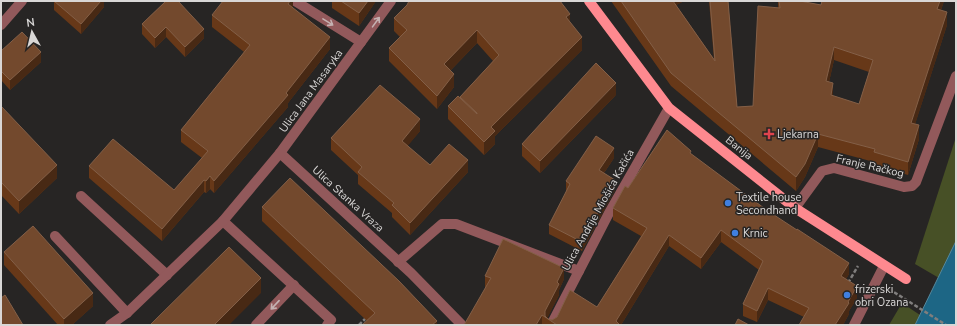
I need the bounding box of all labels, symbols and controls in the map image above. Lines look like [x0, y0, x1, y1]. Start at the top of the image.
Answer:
north arrow [12, 12, 52, 52]
text: N [26, 15, 36, 31]
one-way arrow [372, 16, 380, 27]
one-way arrow [322, 18, 334, 26]
street label: Ulica Jana Masaryka [276, 46, 346, 136]
place label: Ljekarna [777, 127, 819, 142]
marker: Ljekarna [764, 129, 774, 139]
street label: Banija [722, 133, 756, 163]
street label: Ulica Andrije Miošića Kačića [558, 146, 638, 273]
street label: Franje Račkog [835, 151, 905, 181]
street label: Ulica Stanka Vraza [309, 163, 387, 235]
place label: Textile house Secondhand [736, 190, 801, 218]
marker: Textile house Secondhand [723, 198, 733, 208]
place label: Krnic [743, 226, 768, 241]
marker: Krnic [730, 228, 740, 238]
place label: frizerski obri Ozana [855, 282, 908, 310]
marker: frizerski obri Ozana [842, 290, 852, 300]
one-way arrow [270, 300, 280, 310]

